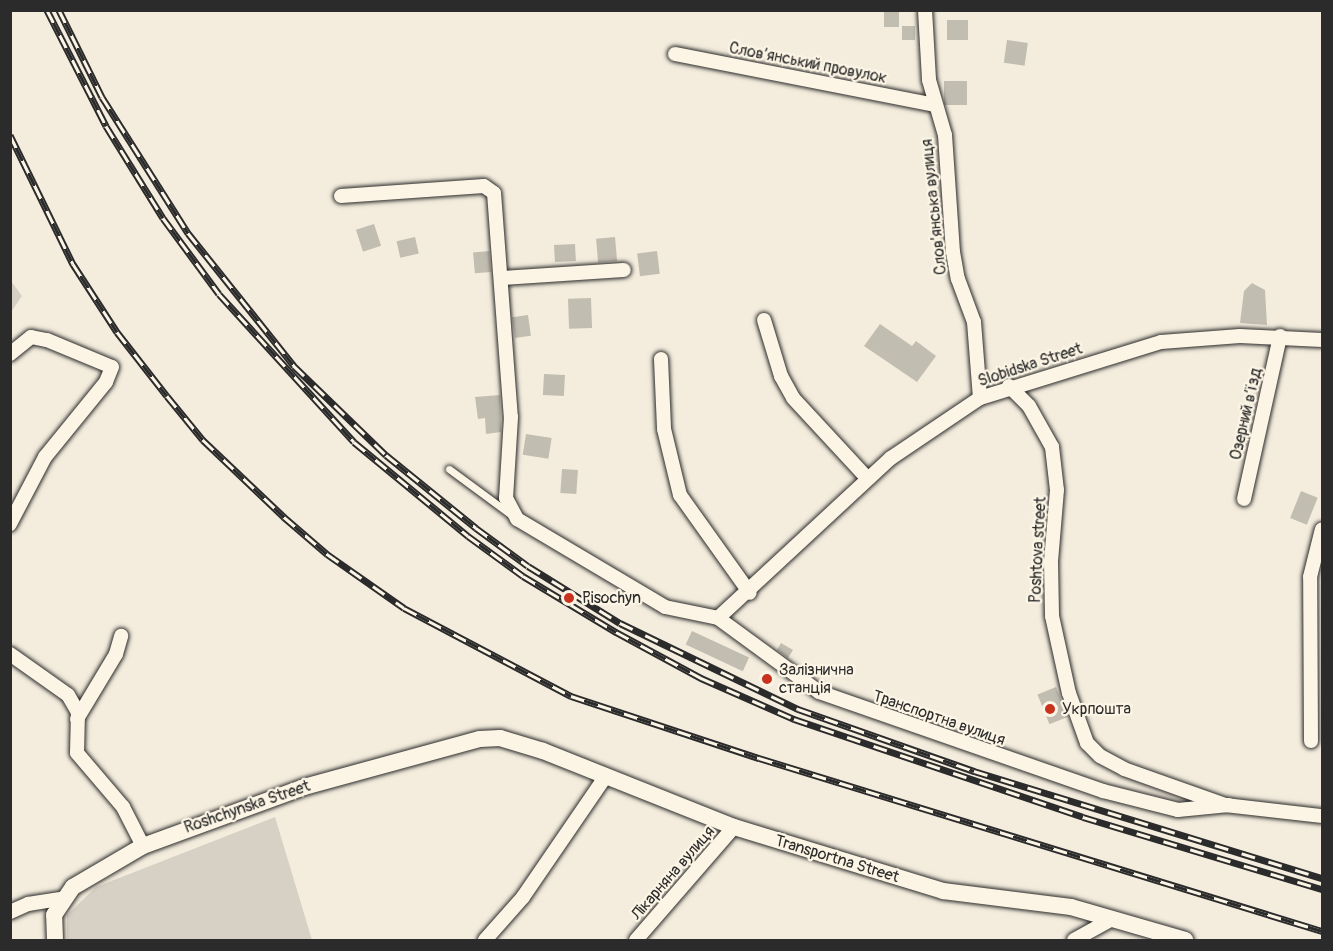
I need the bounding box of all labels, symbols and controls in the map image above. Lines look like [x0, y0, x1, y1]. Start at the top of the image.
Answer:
street label: Слов’янський провулок [727, 38, 889, 88]
street label: Слов’янська вулиця [917, 138, 951, 276]
street label: Slobidska Street [975, 339, 1085, 391]
street label: Озерний в’їзд [1226, 366, 1266, 462]
street label: Poshtova street [1026, 496, 1050, 604]
place label: Pisochyn [582, 588, 641, 608]
marker: Pisochyn [560, 589, 578, 607]
place label: Залізнична станція [779, 660, 854, 698]
marker: Залізнична станція [760, 672, 774, 686]
street label: Транспортна вулиця [870, 686, 1008, 750]
place label: Укрпошта [1062, 699, 1131, 719]
marker: Укрпошта [1043, 702, 1057, 716]
street label: Roshchynska Street [182, 776, 312, 838]
street label: Лікарняна вулиця [627, 822, 719, 924]
street label: Transportna Street [773, 831, 901, 887]

